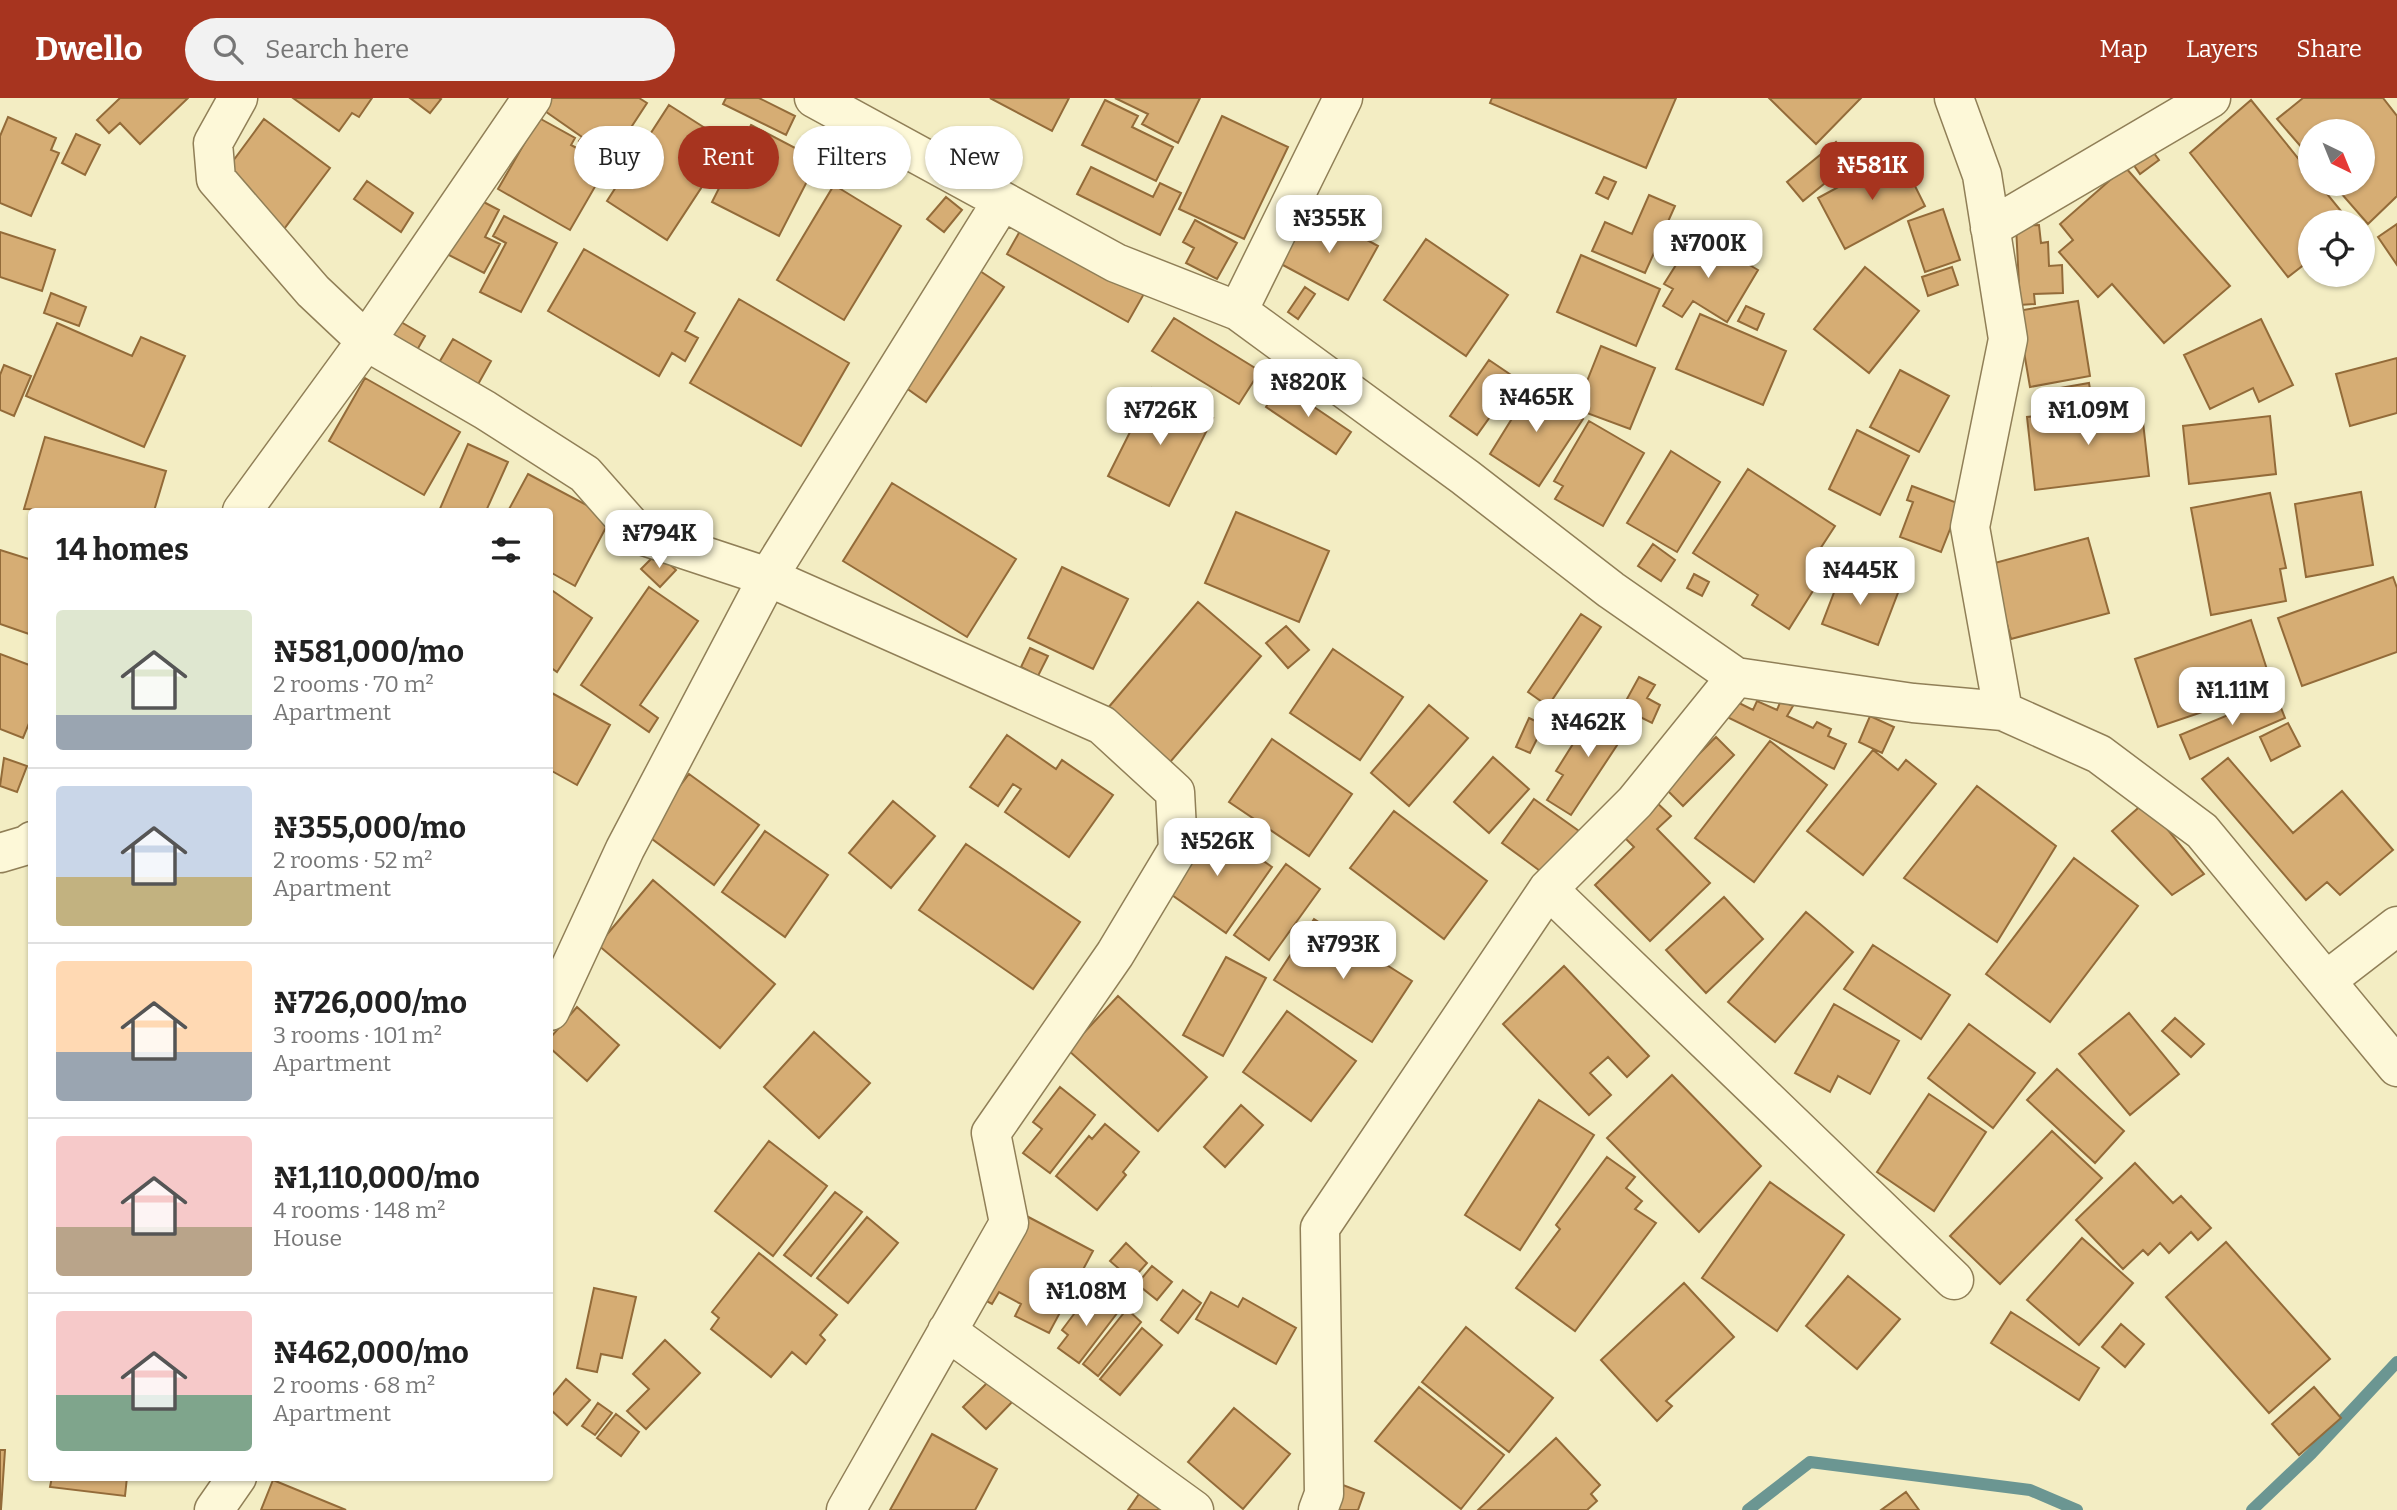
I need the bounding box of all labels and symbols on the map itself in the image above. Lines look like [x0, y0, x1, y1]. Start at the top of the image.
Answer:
north arrow [2298, 119, 2375, 196]
pin: ₦581K [1823, 142, 1921, 202]
pin: ₦355K [1280, 195, 1378, 255]
pin: ₦700K [1659, 220, 1757, 280]
pin: ₦820K [1259, 360, 1357, 419]
pin: ₦465K [1487, 374, 1585, 434]
pin: ₦726K [1111, 388, 1209, 447]
pin: ₦1.09M [2031, 388, 2145, 447]
pin: ₦794K [610, 510, 708, 570]
pin: ₦445K [1811, 547, 1909, 607]
pin: ₦1.11M [2175, 668, 2289, 727]
pin: ₦462K [1539, 700, 1637, 759]
pin: ₦526K [1168, 818, 1266, 878]
pin: ₦793K [1294, 922, 1392, 981]
pin: ₦1.08M [1029, 1268, 1143, 1328]

